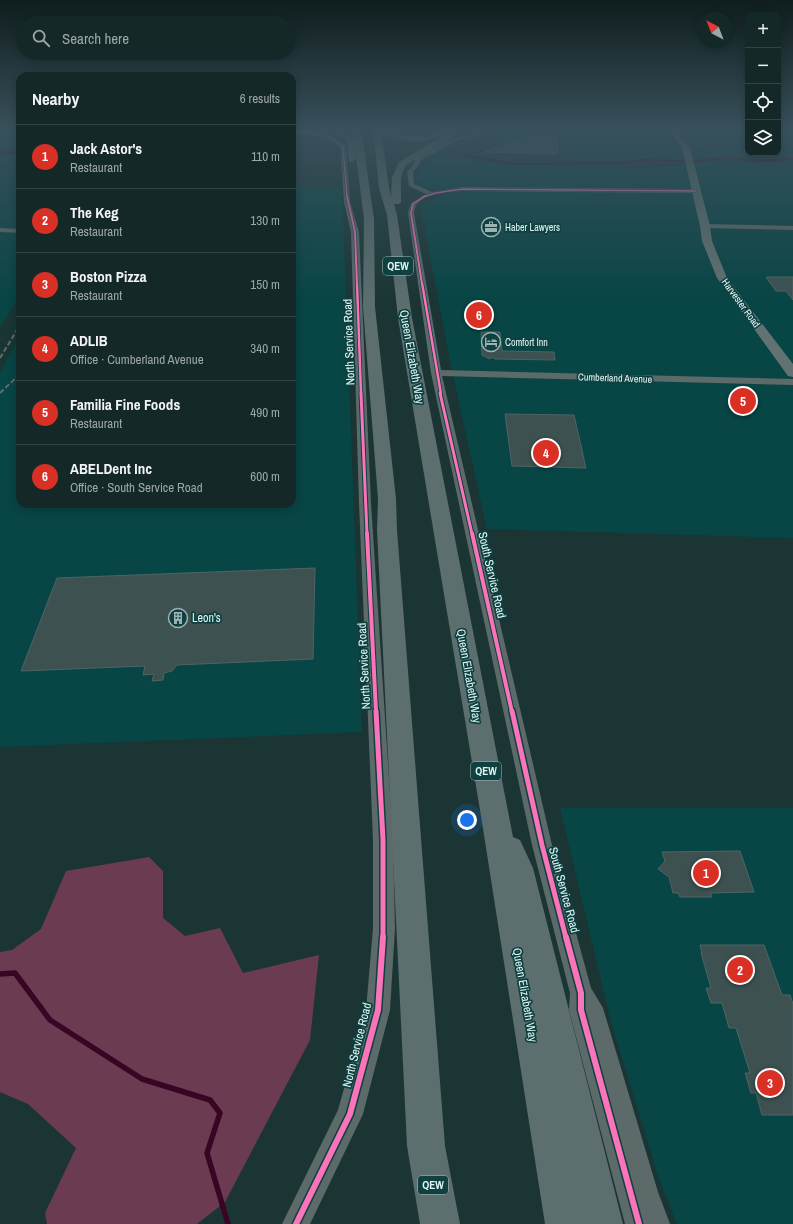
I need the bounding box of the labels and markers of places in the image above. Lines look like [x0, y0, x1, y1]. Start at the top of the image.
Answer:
office icon: Haber Lawyers [480, 216, 502, 238]
place label: Haber Lawyers [505, 221, 560, 234]
pin: 6 [466, 300, 492, 330]
hotel icon: Comfort Inn [480, 331, 502, 353]
place label: Comfort Inn [505, 336, 548, 349]
pin: 5 [730, 386, 756, 416]
pin: 4 [533, 438, 559, 468]
building icon: Leon's [167, 607, 189, 629]
place label: Leon's [192, 610, 221, 626]
pin: 1 [693, 858, 719, 888]
pin: 2 [727, 955, 753, 985]
pin: 3 [757, 1068, 783, 1098]

